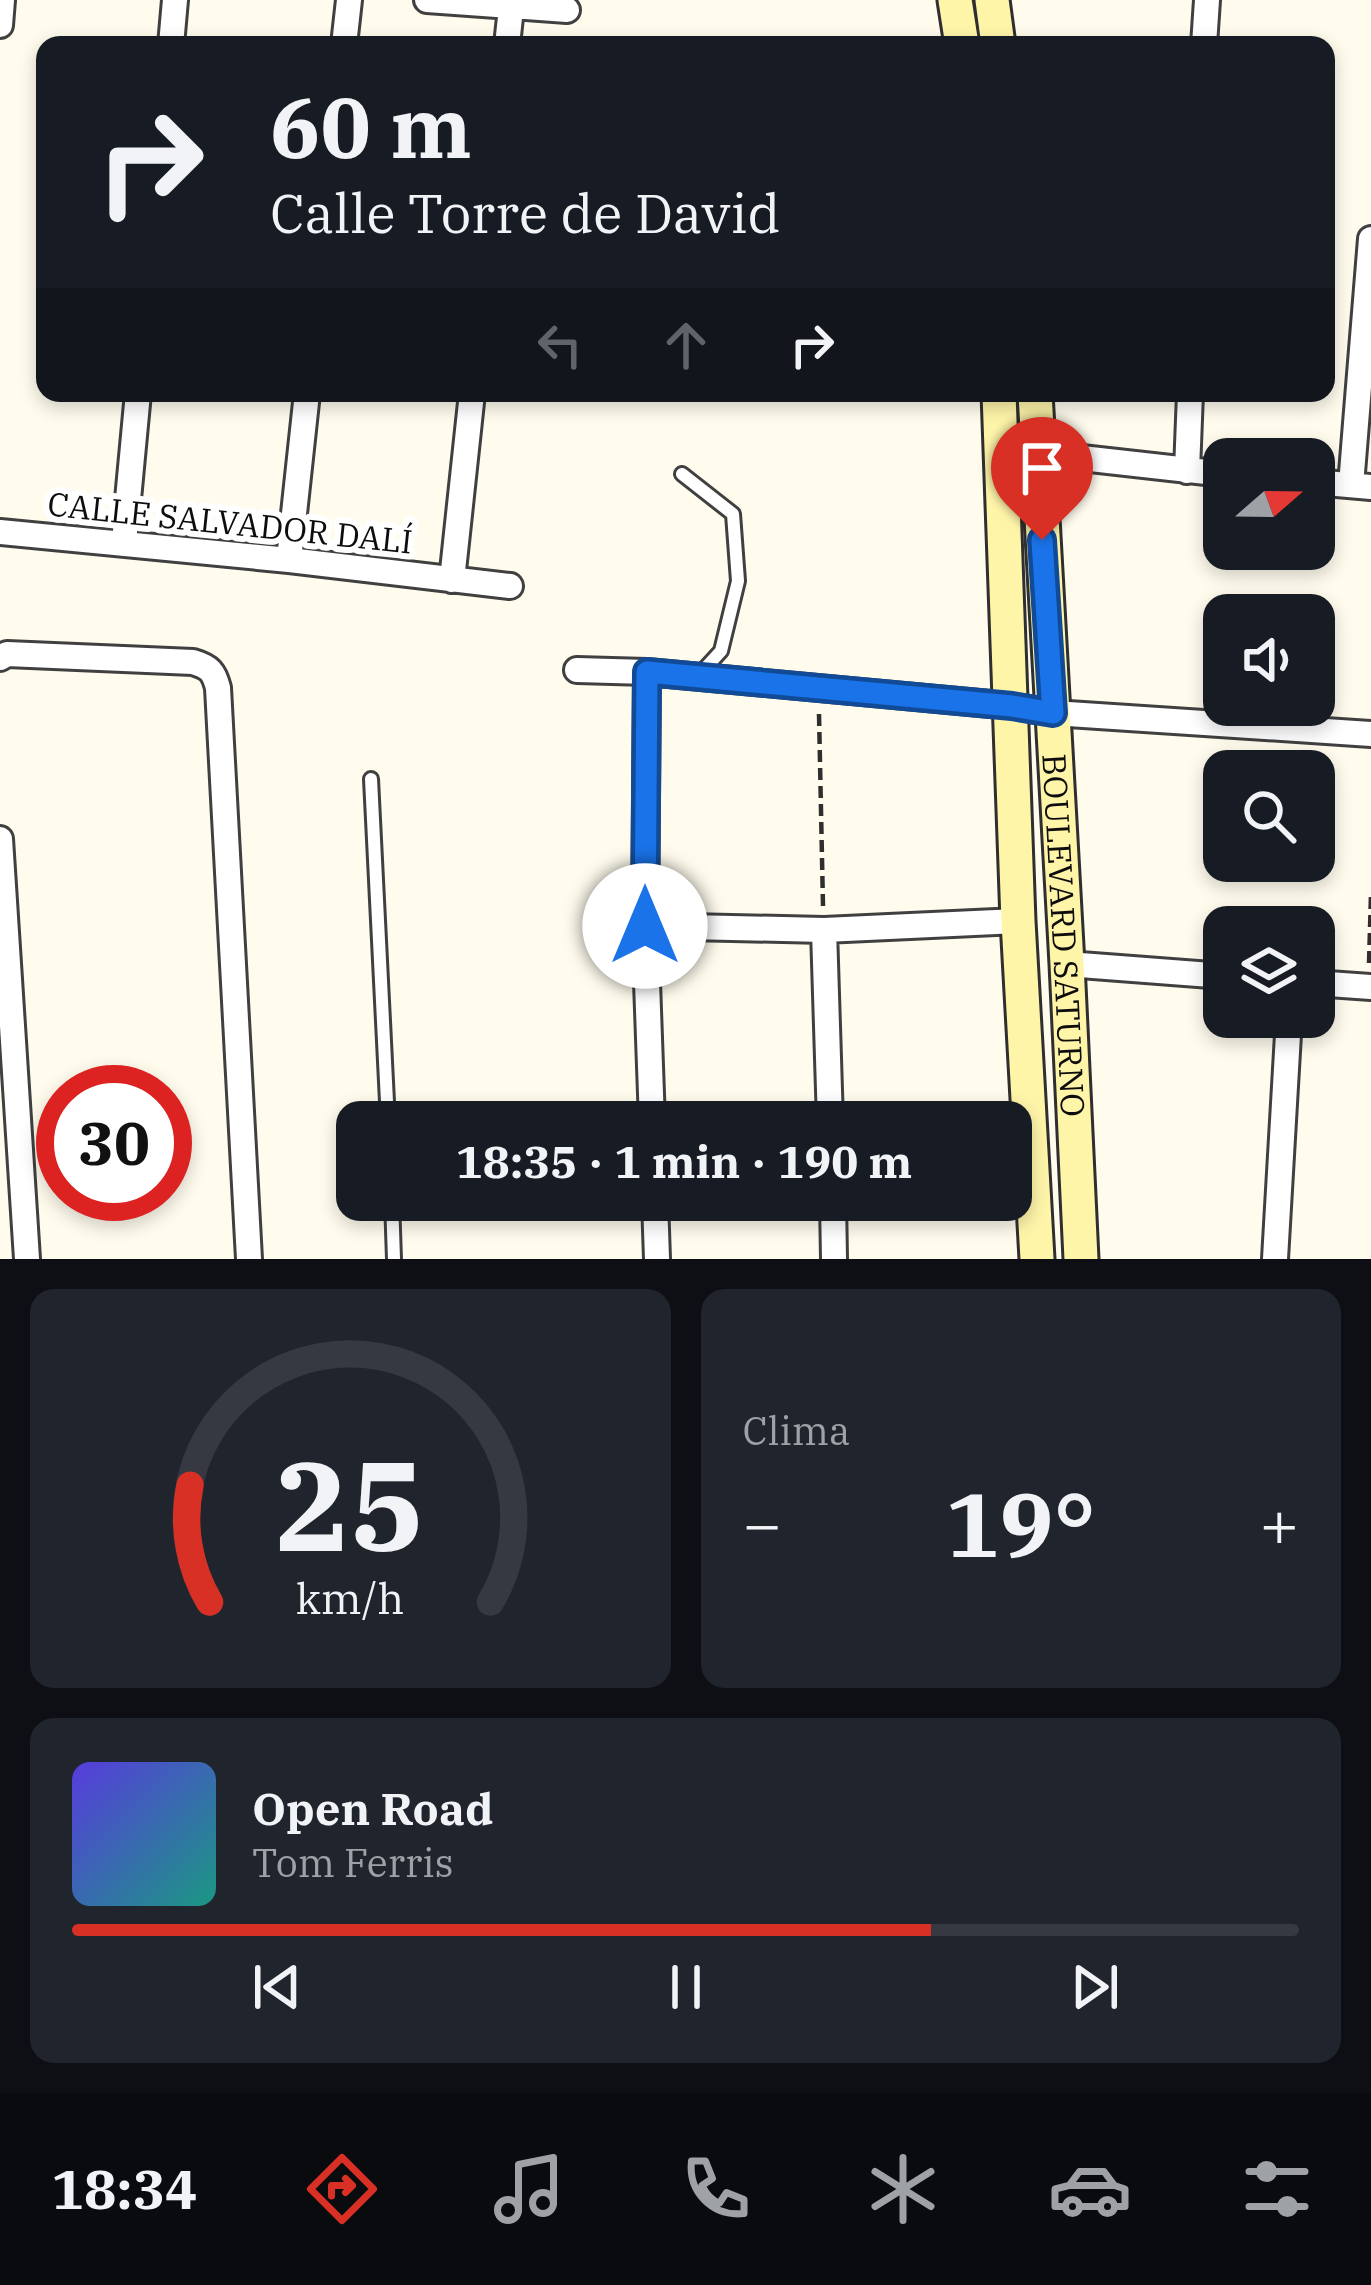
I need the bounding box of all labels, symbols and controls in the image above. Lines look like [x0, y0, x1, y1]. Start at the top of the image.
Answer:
text: 60 m [270, 72, 472, 181]
icon: right [72, 84, 228, 240]
text: Calle Torre de David [270, 178, 780, 248]
icon: left [527, 312, 593, 378]
icon: ahead [653, 312, 719, 378]
icon: right [779, 312, 845, 378]
pin [991, 417, 1093, 540]
icon: arrive [1009, 435, 1075, 501]
north arrow [1203, 438, 1335, 570]
map controls [1203, 438, 1335, 1038]
street label: CALLE SALVADOR DALÍ [45, 481, 415, 563]
button: sound [1203, 594, 1335, 726]
button: search [1203, 750, 1335, 882]
street label: BOULEVARD SATURNO [1034, 752, 1096, 1118]
position arrow [582, 863, 708, 989]
button: layers [1203, 906, 1335, 1038]
speed limit sign: 30 [36, 1065, 192, 1221]
text: 18:35 · 1 min · 190 m [456, 1132, 912, 1190]
text: Clima [743, 1405, 850, 1456]
text: 25 [275, 1423, 425, 1585]
text: 19° [946, 1465, 1096, 1582]
text: − [743, 1480, 782, 1566]
text: + [1259, 1480, 1299, 1566]
text: km/h [296, 1569, 404, 1625]
text: Open Road [252, 1779, 493, 1837]
text: Tom Ferris [252, 1837, 454, 1888]
icon: previous [244, 1954, 310, 2020]
icon: pause [653, 1954, 719, 2020]
icon: next [1062, 1954, 1128, 2020]
icon: directions [300, 2147, 384, 2231]
icon: music [487, 2147, 571, 2231]
icon: phone [674, 2147, 758, 2231]
icon: climate [861, 2147, 945, 2231]
icon: car [1048, 2147, 1132, 2231]
icon: filters [1235, 2147, 1319, 2231]
text: 18:34 [52, 2154, 197, 2224]

